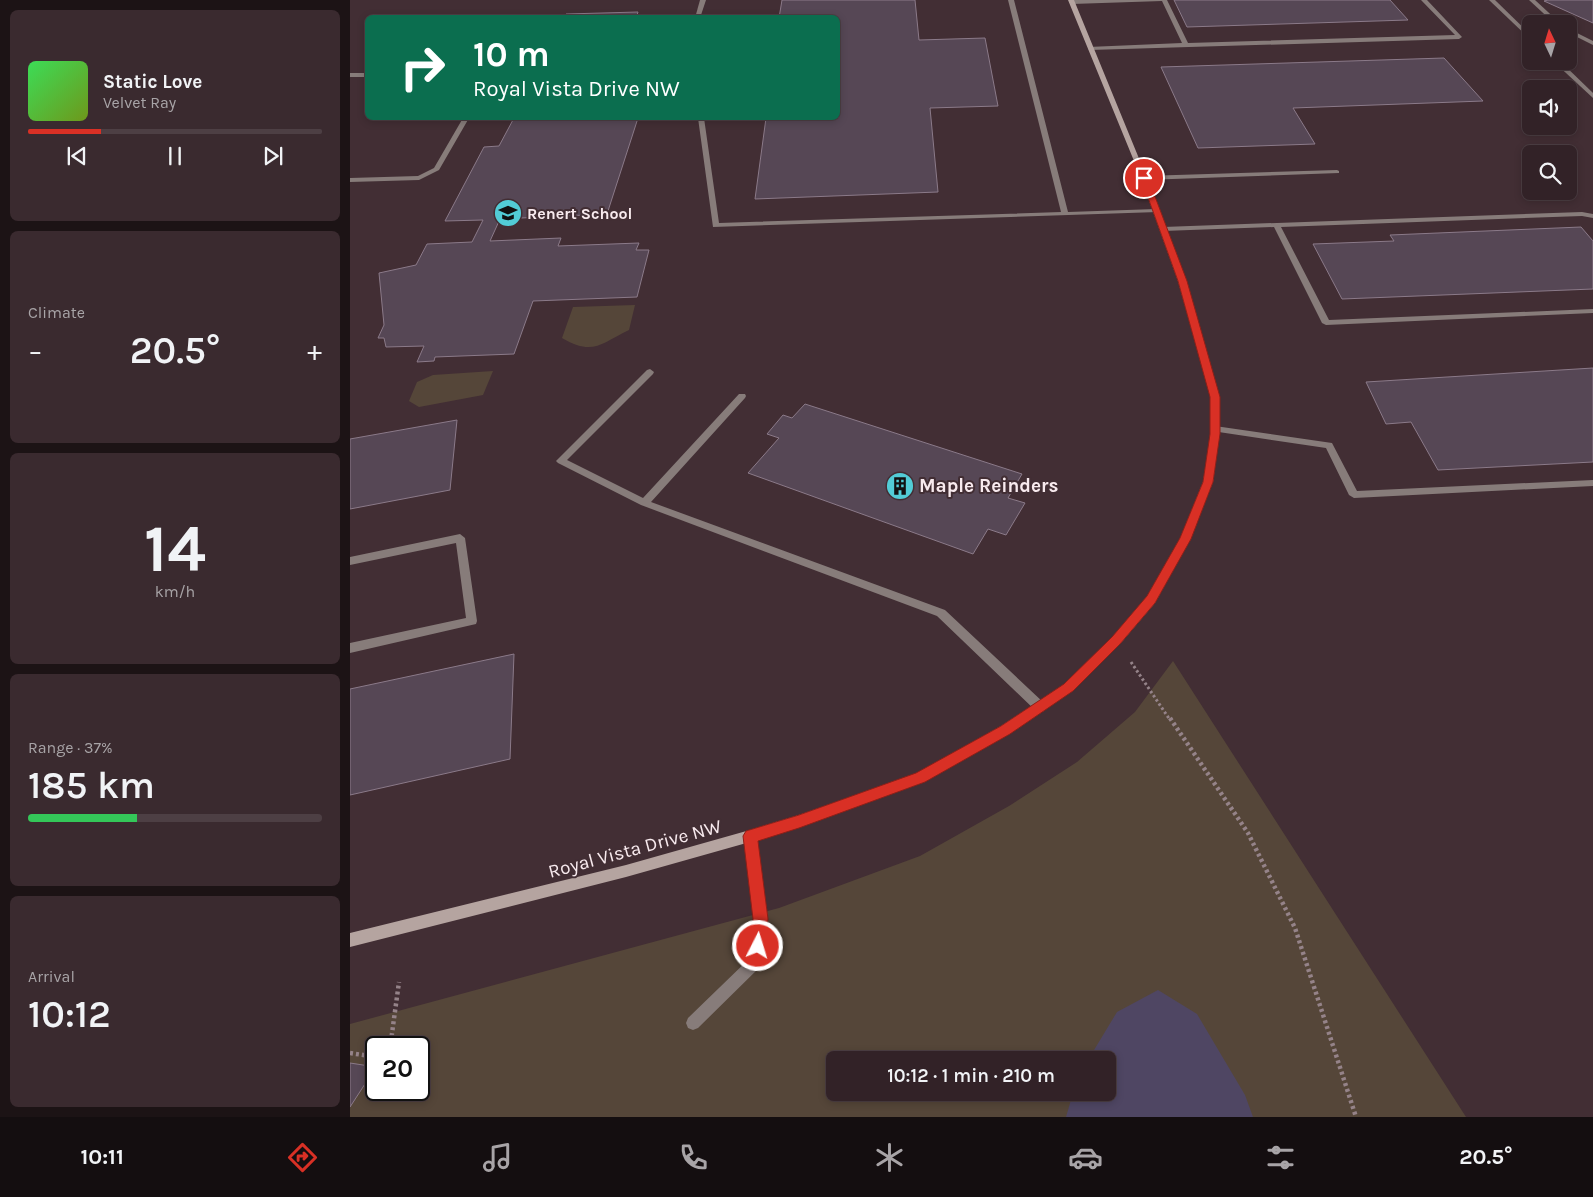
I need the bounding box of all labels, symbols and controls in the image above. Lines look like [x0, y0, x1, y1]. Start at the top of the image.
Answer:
north arrow [1522, 15, 1578, 70]
map controls [1522, 15, 1577, 200]
text: 10 m [473, 34, 550, 75]
icon: right [390, 35, 455, 100]
text: Static Love [103, 71, 202, 93]
text: Royal Vista Drive NW [473, 76, 680, 102]
button: sound [1522, 80, 1577, 135]
text: Velvet Ray [103, 93, 176, 112]
icon: previous [63, 142, 91, 170]
icon: pause [161, 142, 189, 170]
icon: next [259, 142, 287, 170]
button: search [1522, 145, 1577, 200]
pin [1123, 157, 1165, 199]
icon: arrive [1130, 164, 1158, 192]
school or university icon: Renert School [493, 198, 523, 228]
place label: Renert School [527, 204, 633, 223]
text: Climate [28, 303, 85, 322]
text: 20.5° [130, 328, 220, 373]
text: − [28, 334, 43, 367]
text: + [307, 334, 322, 367]
building icon: Maple Reinders [885, 471, 915, 501]
place label: Maple Reinders [919, 475, 1059, 497]
text: 14 [144, 511, 206, 587]
text: km/h [155, 582, 195, 601]
text: Range · 37% [28, 738, 113, 757]
text: 185 km [28, 763, 155, 808]
street label: Royal Vista Drive NW [546, 815, 724, 883]
position arrow [731, 919, 783, 971]
text: Arrival [28, 967, 75, 986]
text: 10:12 [28, 992, 111, 1037]
speed limit sign: 20 [365, 1036, 430, 1101]
text: 10:12 · 1 min · 210 m [887, 1065, 1055, 1087]
icon: directions [285, 1140, 320, 1175]
icon: music [480, 1140, 515, 1175]
icon: phone [676, 1140, 711, 1175]
icon: climate [872, 1140, 907, 1175]
icon: car [1068, 1140, 1103, 1175]
icon: filters [1263, 1140, 1298, 1175]
text: 10:11 [80, 1144, 124, 1170]
text: 20.5° [1459, 1144, 1513, 1170]

